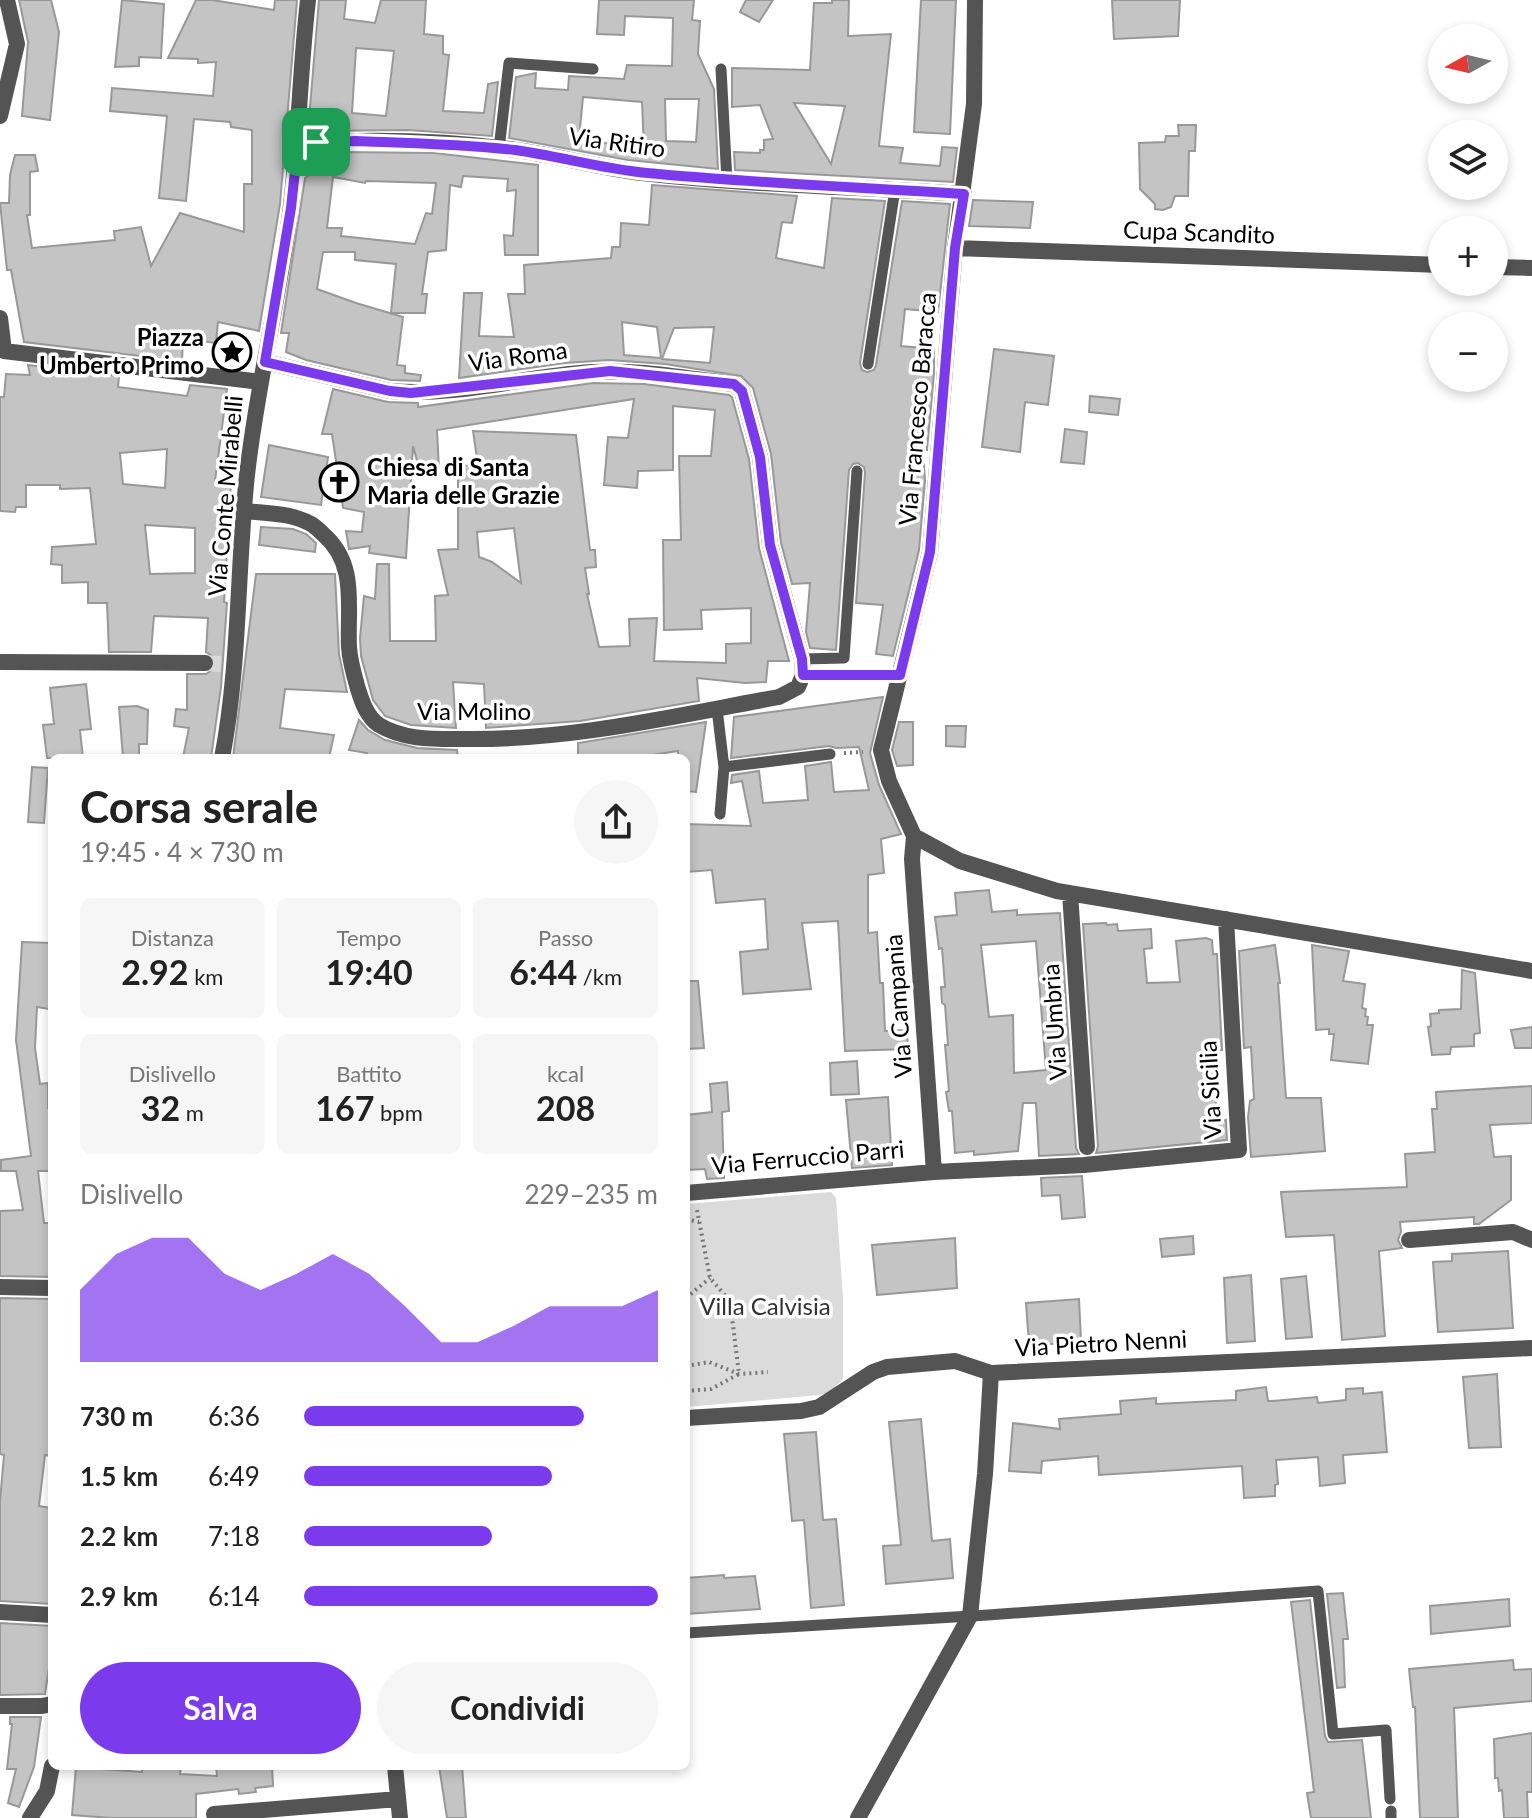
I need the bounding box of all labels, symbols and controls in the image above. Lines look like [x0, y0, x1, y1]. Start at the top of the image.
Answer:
north arrow [1428, 24, 1508, 104]
map controls [1428, 24, 1508, 392]
pin [282, 108, 350, 176]
icon: arrive [294, 120, 338, 164]
street label: Via Ritiro [567, 120, 667, 163]
button: layers [1428, 120, 1508, 200]
street label: Cupa Scandito [1123, 214, 1275, 249]
button: + [1428, 216, 1508, 296]
street label: Via Francesco Baracca [892, 291, 941, 527]
button: − [1428, 312, 1508, 392]
place label: Piazza Umberto Primo [39, 322, 204, 379]
place icon: Piazza Umberto Primo [211, 331, 253, 373]
street label: Via Roma [466, 334, 569, 377]
street label: Via Conte Mirabelli [201, 394, 248, 598]
place label: Chiesa di Santa Maria delle Grazie [367, 452, 560, 509]
church icon: Chiesa di Santa Maria delle Grazie [318, 461, 360, 503]
street label: Via Molino [417, 696, 531, 725]
text: Corsa serale [80, 780, 318, 832]
button: share [574, 780, 658, 864]
text: 19:45 · 4 × 730 m [80, 836, 284, 868]
text: Distanza [131, 924, 214, 951]
text: Tempo [337, 924, 401, 951]
text: Passo [538, 924, 593, 951]
street label: Via Campania [878, 933, 917, 1079]
text: 2.92 [121, 951, 189, 992]
text: 19:40 [325, 951, 413, 992]
text: 6:44 [509, 951, 577, 992]
text: km [189, 963, 223, 990]
text: /km [577, 963, 622, 990]
street label: Via Umbria [1035, 963, 1072, 1081]
street label: Via Sicilia [1192, 1040, 1227, 1140]
text: Dislivello [129, 1060, 216, 1087]
text: Battito [336, 1060, 402, 1087]
text: kcal [547, 1060, 584, 1087]
text: 32 [141, 1087, 180, 1128]
text: 167 [315, 1087, 374, 1128]
text: 208 [536, 1087, 595, 1128]
text: m [180, 1099, 204, 1126]
text: bpm [374, 1099, 423, 1126]
street label: Via Ferruccio Parri [710, 1134, 906, 1179]
text: Dislivello [80, 1178, 183, 1210]
text: 229–235 m [524, 1178, 658, 1210]
park label: Villa Calvisia [699, 1291, 831, 1320]
street label: Via Pietro Nenni [1014, 1324, 1188, 1361]
text: 730 m [80, 1400, 153, 1432]
text: 6:36 [208, 1400, 260, 1432]
text: 1.5 km [80, 1460, 158, 1492]
text: 6:49 [208, 1460, 260, 1492]
text: 2.2 km [80, 1520, 158, 1552]
text: 7:18 [208, 1520, 260, 1552]
text: 2.9 km [80, 1580, 158, 1612]
text: 6:14 [208, 1580, 260, 1612]
button: Salva [80, 1662, 361, 1754]
button: Condividi [377, 1662, 658, 1754]

